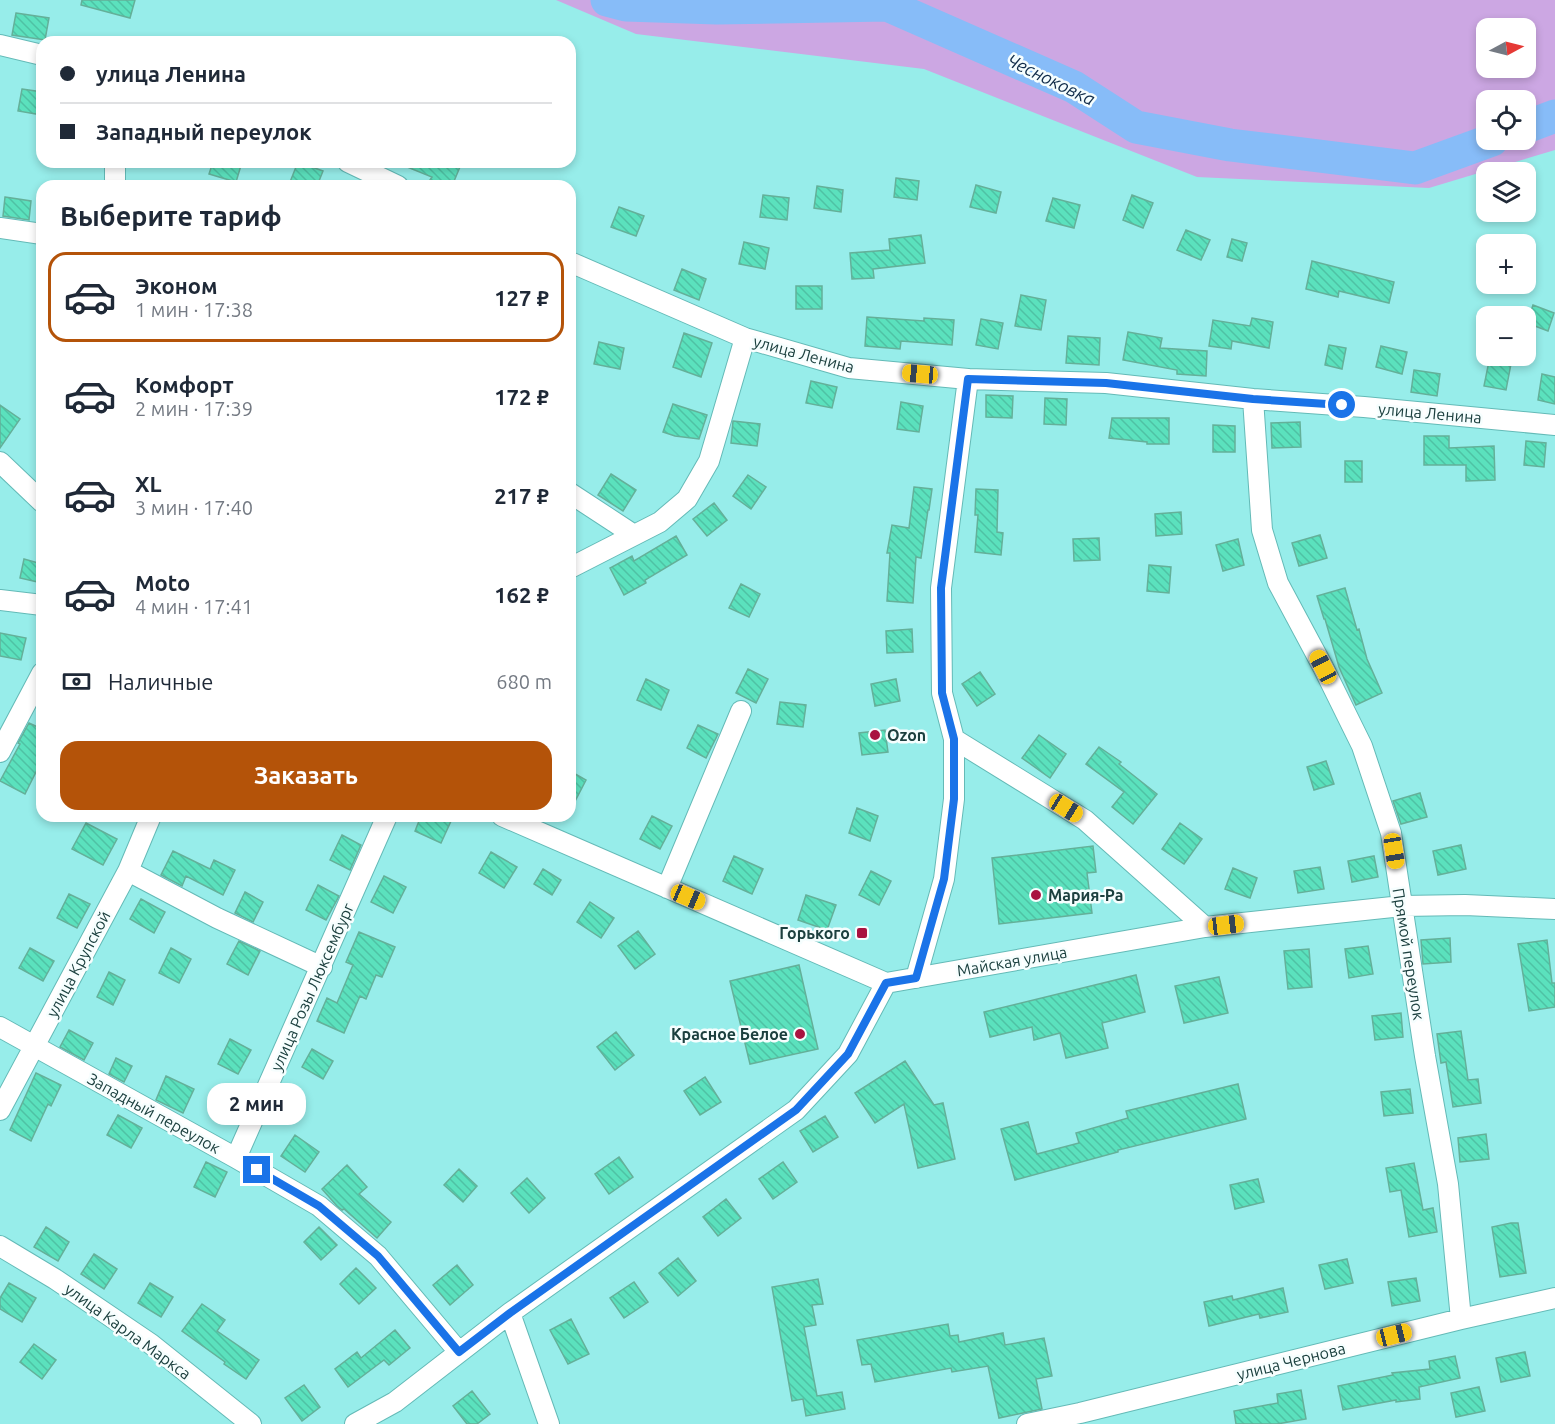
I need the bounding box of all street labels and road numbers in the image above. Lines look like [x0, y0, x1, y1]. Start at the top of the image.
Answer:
street label: улица Ленина [752, 332, 856, 376]
street label: улица Ленина [1378, 400, 1482, 426]
street label: Прямой переулок [1390, 887, 1428, 1021]
street label: улица Розы Люксембург [267, 900, 357, 1074]
street label: улица Крупской [42, 908, 114, 1020]
street label: Майская улица [956, 942, 1068, 980]
street label: Западный переулок [84, 1069, 224, 1157]
street label: улица Карла Маркса [62, 1279, 194, 1383]
street label: улица Чернова [1235, 1339, 1347, 1383]

